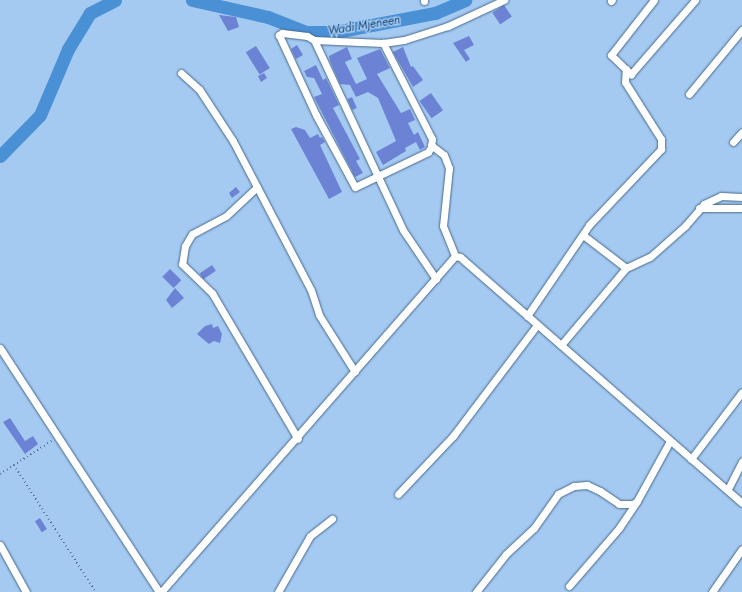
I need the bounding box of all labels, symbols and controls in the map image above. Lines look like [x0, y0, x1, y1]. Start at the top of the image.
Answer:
water label: Wadi Mjeneen [327, 13, 401, 39]

